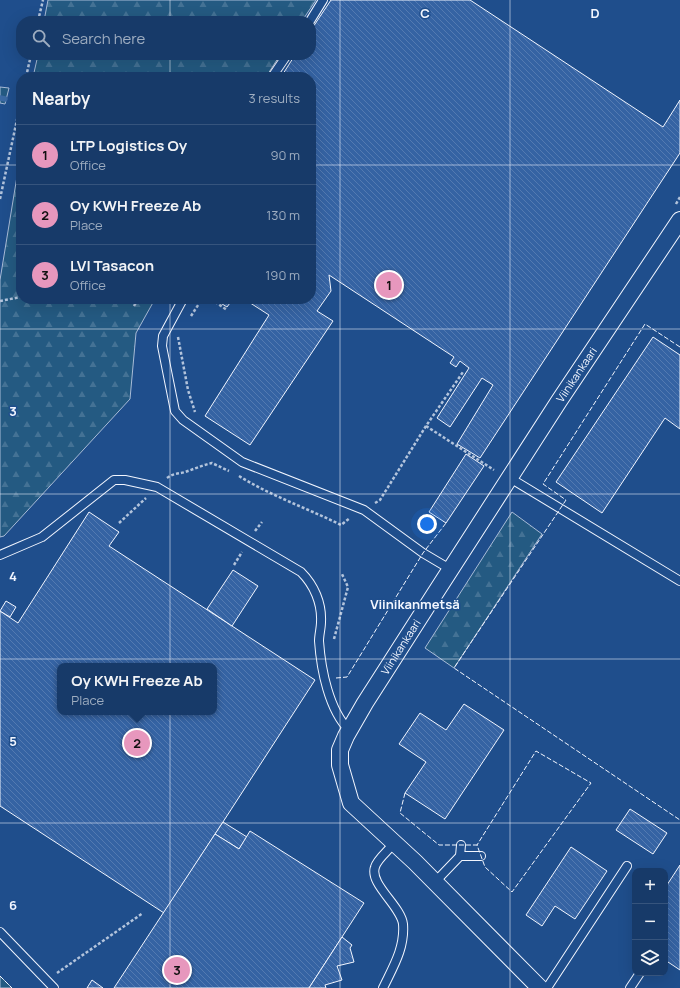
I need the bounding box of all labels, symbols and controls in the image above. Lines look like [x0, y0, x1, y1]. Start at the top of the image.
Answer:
text: C [420, 4, 430, 22]
text: D [590, 4, 600, 22]
search box [16, 16, 316, 60]
icon: search [30, 27, 52, 49]
text: Search here [62, 28, 145, 49]
text: Nearby [32, 87, 90, 110]
text: 3 results [248, 89, 300, 107]
text: LTP Logistics Oy [70, 135, 187, 156]
text: 1 [42, 146, 48, 164]
text: 90 m [270, 146, 300, 164]
text: Office [70, 156, 106, 174]
text: Oy KWH Freeze Ab [70, 195, 201, 216]
text: 2 [41, 206, 49, 224]
text: 130 m [266, 206, 300, 224]
text: Place [70, 216, 103, 234]
text: LVI Tasacon [70, 255, 154, 276]
text: 3 [41, 266, 49, 284]
text: 190 m [265, 266, 300, 284]
pin: 1 [376, 270, 402, 300]
text: Office [70, 276, 106, 294]
street label: Viinikankaari [552, 344, 600, 405]
text: 3 [9, 402, 17, 420]
your location [417, 514, 437, 534]
text: 4 [9, 567, 17, 585]
district label: Viinikanmetsä [370, 595, 460, 613]
street label: Viinikankaari [377, 616, 424, 677]
popup [57, 663, 217, 715]
text: Oy KWH Freeze Ab [71, 670, 203, 691]
text: Place [71, 691, 104, 709]
pin: 2 [124, 728, 150, 758]
text: 5 [9, 732, 17, 750]
map controls [632, 868, 668, 976]
button: + [632, 868, 668, 904]
text: 6 [9, 896, 17, 914]
button: − [632, 904, 668, 940]
button: layers [632, 940, 668, 976]
pin: 3 [164, 955, 190, 985]

